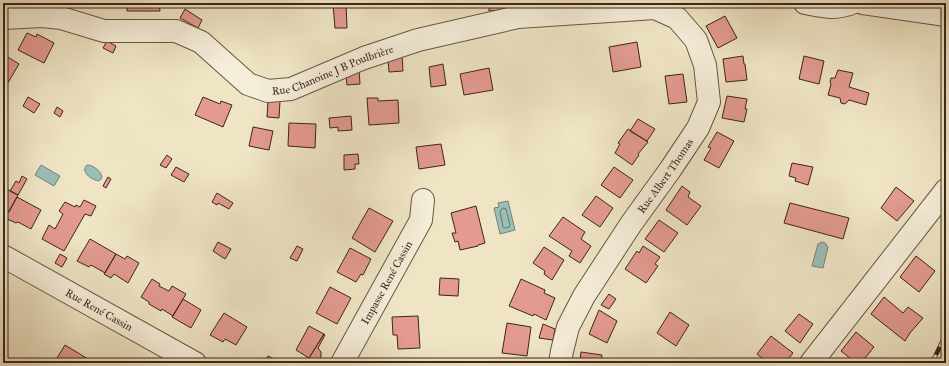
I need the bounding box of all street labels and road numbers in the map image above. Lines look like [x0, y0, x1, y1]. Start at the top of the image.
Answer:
street label: Rue Chanoine J B Poulbrière [271, 43, 396, 98]
street label: Rue Albert Thomas [635, 136, 696, 216]
street label: Impasse René Cassin [359, 239, 415, 327]
street label: Rue René Cassin [63, 286, 135, 334]

